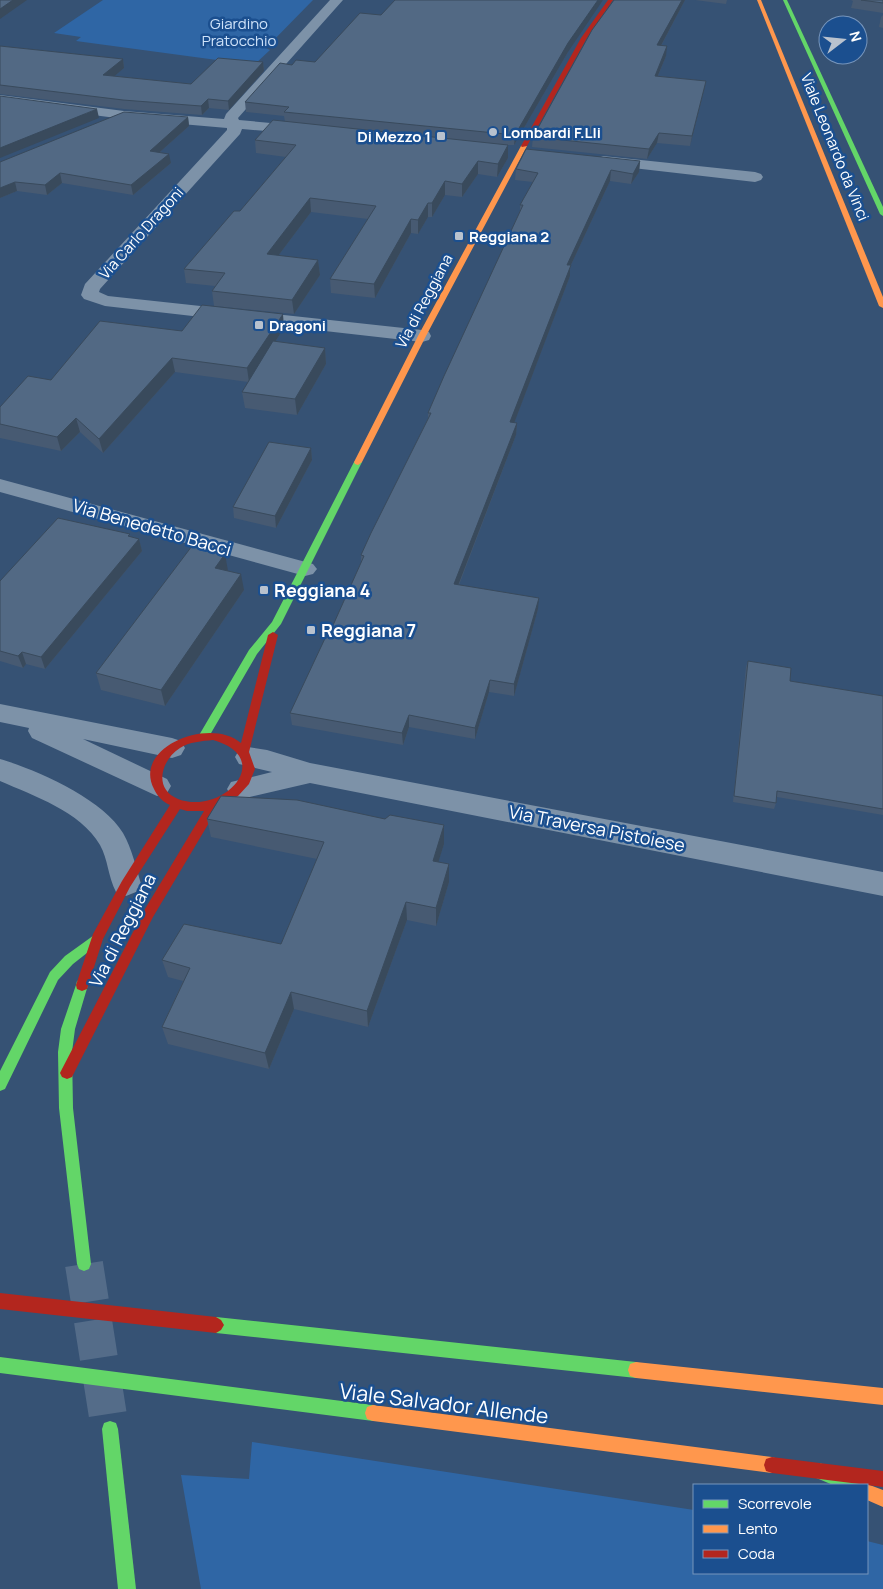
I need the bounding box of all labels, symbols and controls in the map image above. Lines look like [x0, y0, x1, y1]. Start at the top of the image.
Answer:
park label: Giardino Pratocchio [202, 13, 276, 51]
north arrow [818, 15, 868, 65]
text: N [845, 29, 866, 44]
street label: Viale Leonardo da Vinci [796, 70, 874, 224]
place label: Lombardi F.Lli [503, 122, 601, 143]
place label: Di Mezzo 1 [357, 126, 431, 147]
marker: Lombardi F.Lli [487, 126, 499, 138]
marker: Di Mezzo 1 [435, 130, 447, 142]
street label: Via Carlo Dragoni [94, 182, 188, 284]
place label: Reggiana 2 [469, 226, 549, 247]
marker: Reggiana 2 [453, 230, 465, 242]
street label: Via di Reggiana [390, 250, 458, 352]
place label: Dragoni [269, 315, 326, 336]
marker: Dragoni [253, 319, 265, 331]
street label: Via Benedetto Bacci [70, 493, 234, 561]
place label: Reggiana 4 [274, 578, 371, 602]
marker: Reggiana 4 [258, 584, 270, 596]
place label: Reggiana 7 [321, 618, 416, 642]
marker: Reggiana 7 [305, 624, 317, 636]
street label: Via Traversa Pistoiese [507, 799, 687, 857]
street label: Via di Reggiana [83, 869, 161, 991]
street label: Viale Salvador Allende [338, 1376, 550, 1430]
legend [693, 1484, 868, 1574]
text: Scorrevole [738, 1493, 812, 1514]
text: Lento [738, 1518, 778, 1539]
text: Coda [738, 1543, 775, 1564]

